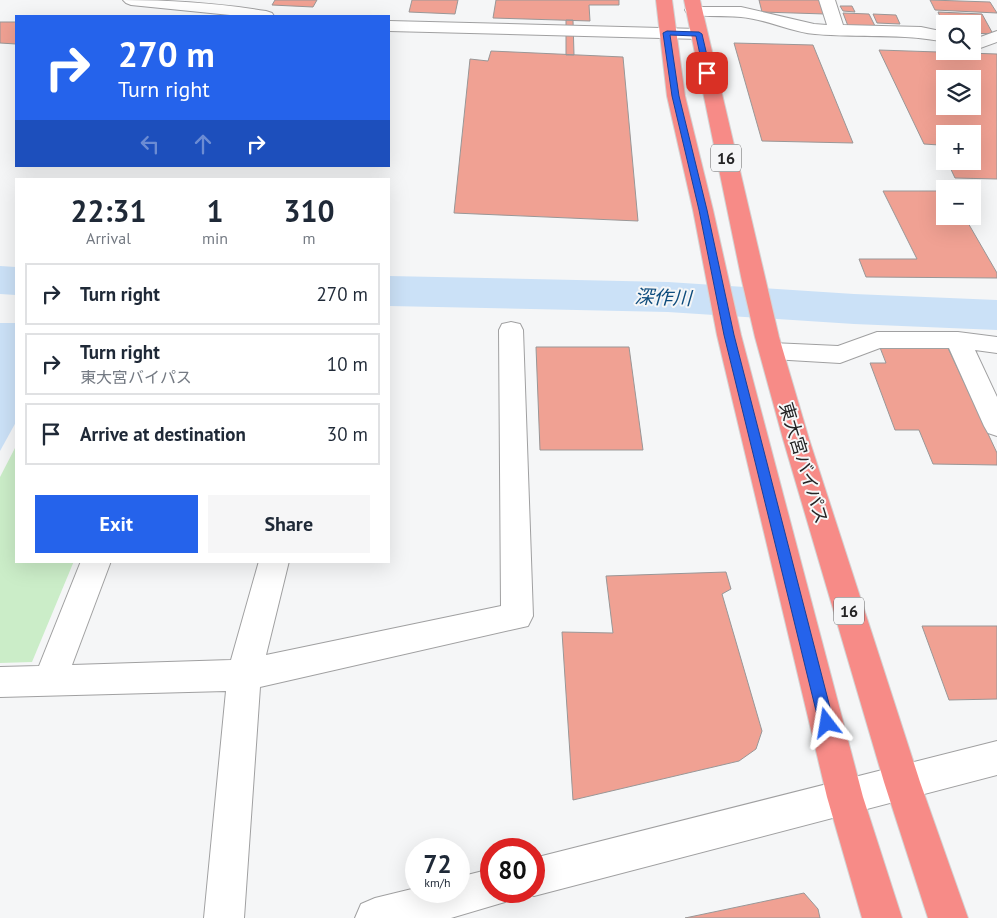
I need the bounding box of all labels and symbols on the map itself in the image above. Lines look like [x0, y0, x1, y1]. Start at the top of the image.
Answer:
pin [686, 52, 728, 94]
road number: 16 [711, 144, 741, 172]
water label: 深作川 [634, 284, 694, 310]
street label: 東大宮バイパス [775, 400, 833, 526]
road number: 16 [834, 598, 864, 624]
position arrow [800, 696, 852, 748]
speed limit sign: 80 [480, 838, 545, 903]

